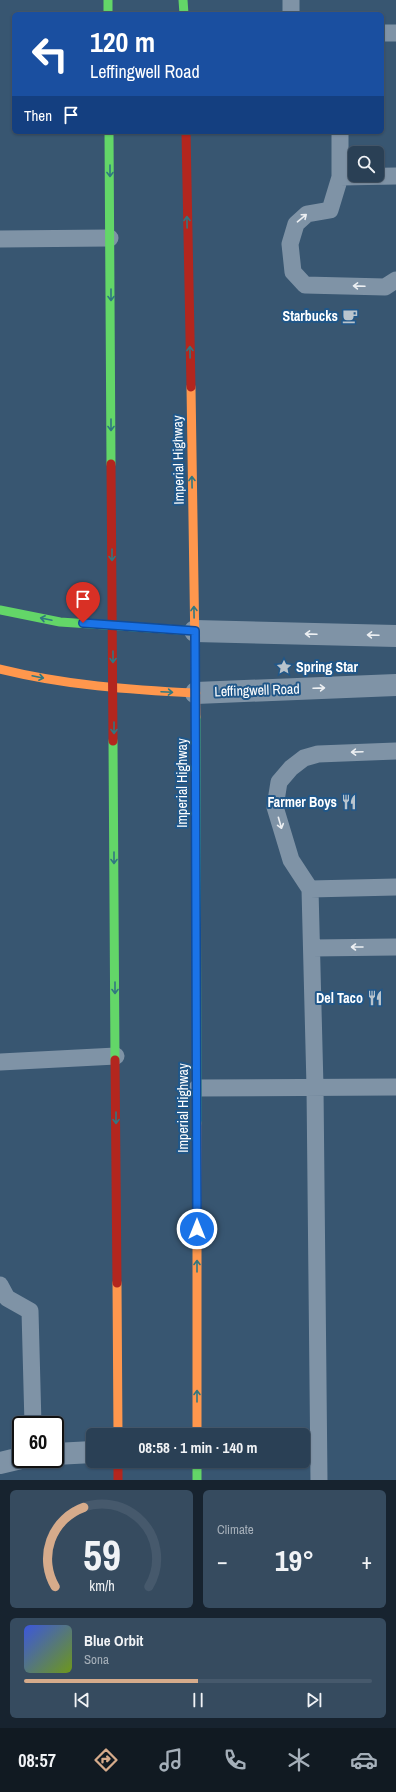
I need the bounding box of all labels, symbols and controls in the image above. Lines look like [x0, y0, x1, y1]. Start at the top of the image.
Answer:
text: 120 m [90, 23, 155, 61]
icon: left [24, 28, 76, 80]
text: Leffingwell Road [90, 59, 200, 84]
icon: arrive [60, 104, 82, 126]
text: Then [24, 105, 52, 126]
map controls [348, 146, 384, 182]
button: search [348, 146, 384, 182]
one-way arrow [106, 164, 114, 177]
one-way arrow [297, 213, 308, 222]
one-way arrow [183, 216, 191, 229]
one-way arrow [353, 282, 366, 290]
one-way arrow [107, 288, 114, 301]
place label: Starbucks [282, 307, 338, 325]
cafe icon: Starbucks [341, 307, 359, 325]
one-way arrow [186, 346, 193, 359]
street label: Imperial Highway [168, 415, 188, 505]
one-way arrow [107, 418, 115, 431]
one-way arrow [188, 476, 196, 489]
one-way arrow [108, 548, 116, 561]
pin [66, 582, 100, 623]
icon: arrive [72, 588, 94, 610]
one-way arrow [190, 606, 198, 619]
one-way arrow [40, 615, 53, 623]
one-way arrow [305, 630, 318, 637]
one-way arrow [367, 632, 380, 639]
one-way arrow [109, 650, 117, 663]
place icon: Spring Star [275, 658, 293, 676]
place label: Spring Star [296, 658, 358, 676]
one-way arrow [31, 674, 44, 682]
street label: Leffingwell Road [214, 680, 300, 700]
one-way arrow [312, 684, 325, 692]
one-way arrow [160, 688, 173, 695]
one-way arrow [110, 721, 118, 734]
street label: Imperial Highway [173, 738, 191, 828]
one-way arrow [351, 748, 364, 756]
place label: Farmer Boys [267, 793, 337, 811]
restaurant icon: Farmer Boys [340, 793, 358, 811]
one-way arrow [277, 816, 284, 829]
one-way arrow [110, 851, 118, 864]
one-way arrow [351, 943, 364, 951]
one-way arrow [111, 981, 119, 994]
place label: Del Taco [316, 989, 363, 1007]
restaurant icon: Del Taco [366, 989, 384, 1007]
street label: Imperial Highway [174, 1063, 192, 1153]
one-way arrow [112, 1111, 120, 1124]
position arrow [176, 1208, 218, 1250]
one-way arrow [193, 1260, 201, 1273]
one-way arrow [193, 1390, 201, 1403]
speed limit sign: 60 [12, 1416, 64, 1468]
text: 08:58 · 1 min · 140 m [139, 1437, 257, 1458]
text: Climate [217, 1521, 254, 1538]
text: 59 [83, 1527, 120, 1583]
text: 19° [275, 1540, 314, 1580]
text: − [217, 1546, 228, 1576]
text: + [361, 1546, 372, 1576]
text: km/h [89, 1576, 114, 1595]
text: Blue Orbit [84, 1630, 143, 1651]
text: Sona [84, 1651, 109, 1668]
icon: previous [71, 1689, 93, 1711]
icon: pause [187, 1689, 209, 1711]
icon: next [303, 1689, 325, 1711]
icon: directions [92, 1746, 120, 1774]
icon: music [157, 1746, 185, 1774]
icon: phone [221, 1746, 249, 1774]
icon: climate [285, 1746, 313, 1774]
icon: car [350, 1746, 378, 1774]
text: 08:57 [18, 1748, 56, 1773]

